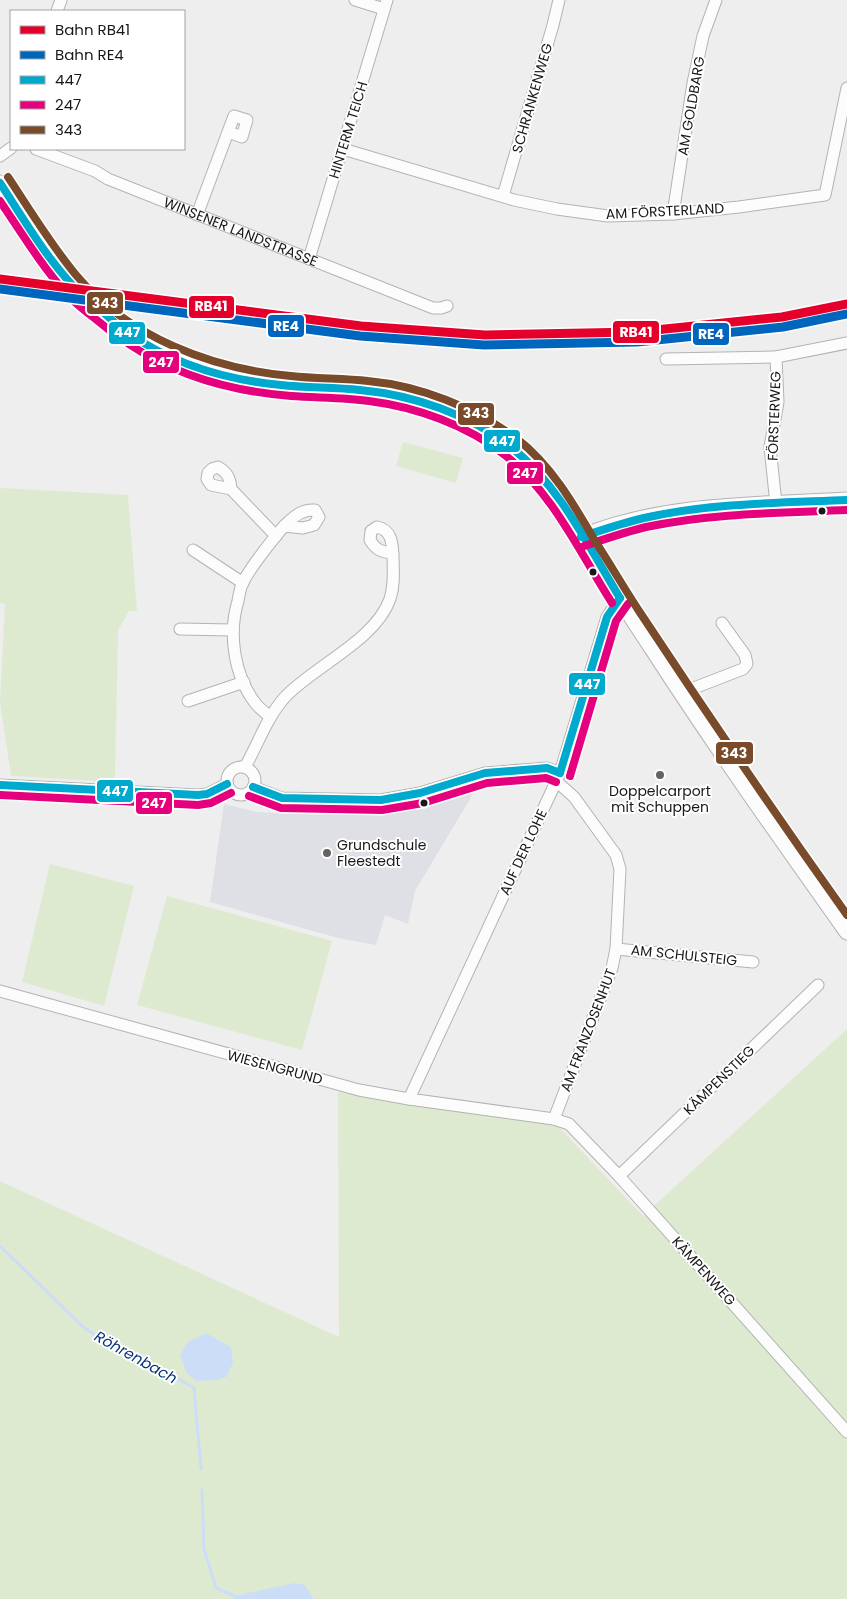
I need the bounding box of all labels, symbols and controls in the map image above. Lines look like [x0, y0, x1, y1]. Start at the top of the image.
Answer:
legend [10, 10, 185, 150]
text: Bahn RB41 [55, 19, 130, 40]
street label: SCHRANKENWEG [507, 41, 557, 155]
text: Bahn RE4 [55, 44, 124, 65]
street label: AM GOLDBARG [672, 55, 710, 157]
text: 447 [55, 69, 82, 90]
street label: HINTERM TEICH [324, 79, 372, 181]
text: 247 [55, 94, 81, 115]
text: 343 [55, 119, 82, 140]
street label: WINSENER LANDSTRASSE [161, 192, 321, 271]
street label: AM FÖRSTERLAND [605, 198, 725, 224]
line badge: 343 [86, 291, 124, 315]
text: 343 [92, 293, 118, 313]
line badge: RB41 [188, 295, 235, 319]
text: RB41 [194, 296, 228, 316]
line badge: RE4 [267, 314, 305, 338]
text: RE4 [273, 316, 299, 336]
line badge: RB41 [612, 320, 660, 344]
line badge: 447 [108, 321, 146, 345]
text: 447 [114, 322, 141, 342]
text: RB41 [619, 322, 653, 342]
line badge: RE4 [692, 322, 730, 346]
text: RE4 [698, 324, 724, 344]
line badge: 247 [142, 350, 180, 374]
text: 247 [149, 352, 174, 372]
street label: FÖRSTERWEG [762, 371, 786, 461]
line badge: 343 [457, 402, 495, 426]
text: 343 [463, 403, 489, 423]
line badge: 447 [483, 429, 521, 453]
text: 447 [489, 431, 516, 451]
line badge: 247 [506, 461, 544, 485]
text: 247 [513, 463, 538, 483]
unlabelled marker [817, 506, 827, 516]
unlabelled marker [588, 567, 598, 577]
line badge: 447 [568, 672, 606, 696]
text: 447 [574, 674, 601, 694]
line badge: 343 [715, 741, 754, 765]
text: 343 [721, 743, 747, 763]
marker: Doppelcarport mit Schuppen [654, 769, 666, 781]
line badge: 447 [96, 779, 134, 803]
text: 447 [102, 781, 129, 801]
place label: Doppelcarport mit Schuppen [609, 781, 711, 817]
line badge: 247 [135, 791, 173, 815]
text: 247 [142, 793, 167, 813]
unlabelled marker [419, 798, 429, 808]
street label: AUF DER LOHE [494, 806, 552, 898]
place label: Grundschule Fleestedt [337, 835, 427, 871]
marker: Grundschule Fleestedt [321, 847, 333, 859]
street label: AM SCHULSTEIG [630, 939, 738, 971]
street label: AM FRANZOSENHUT [555, 965, 621, 1095]
street label: KÄMPENSTIEG [679, 1041, 759, 1119]
street label: WIESENGRUND [225, 1045, 325, 1089]
street label: KÄMPENWEG [668, 1232, 741, 1310]
water label: Röhrenbach [91, 1326, 181, 1388]

